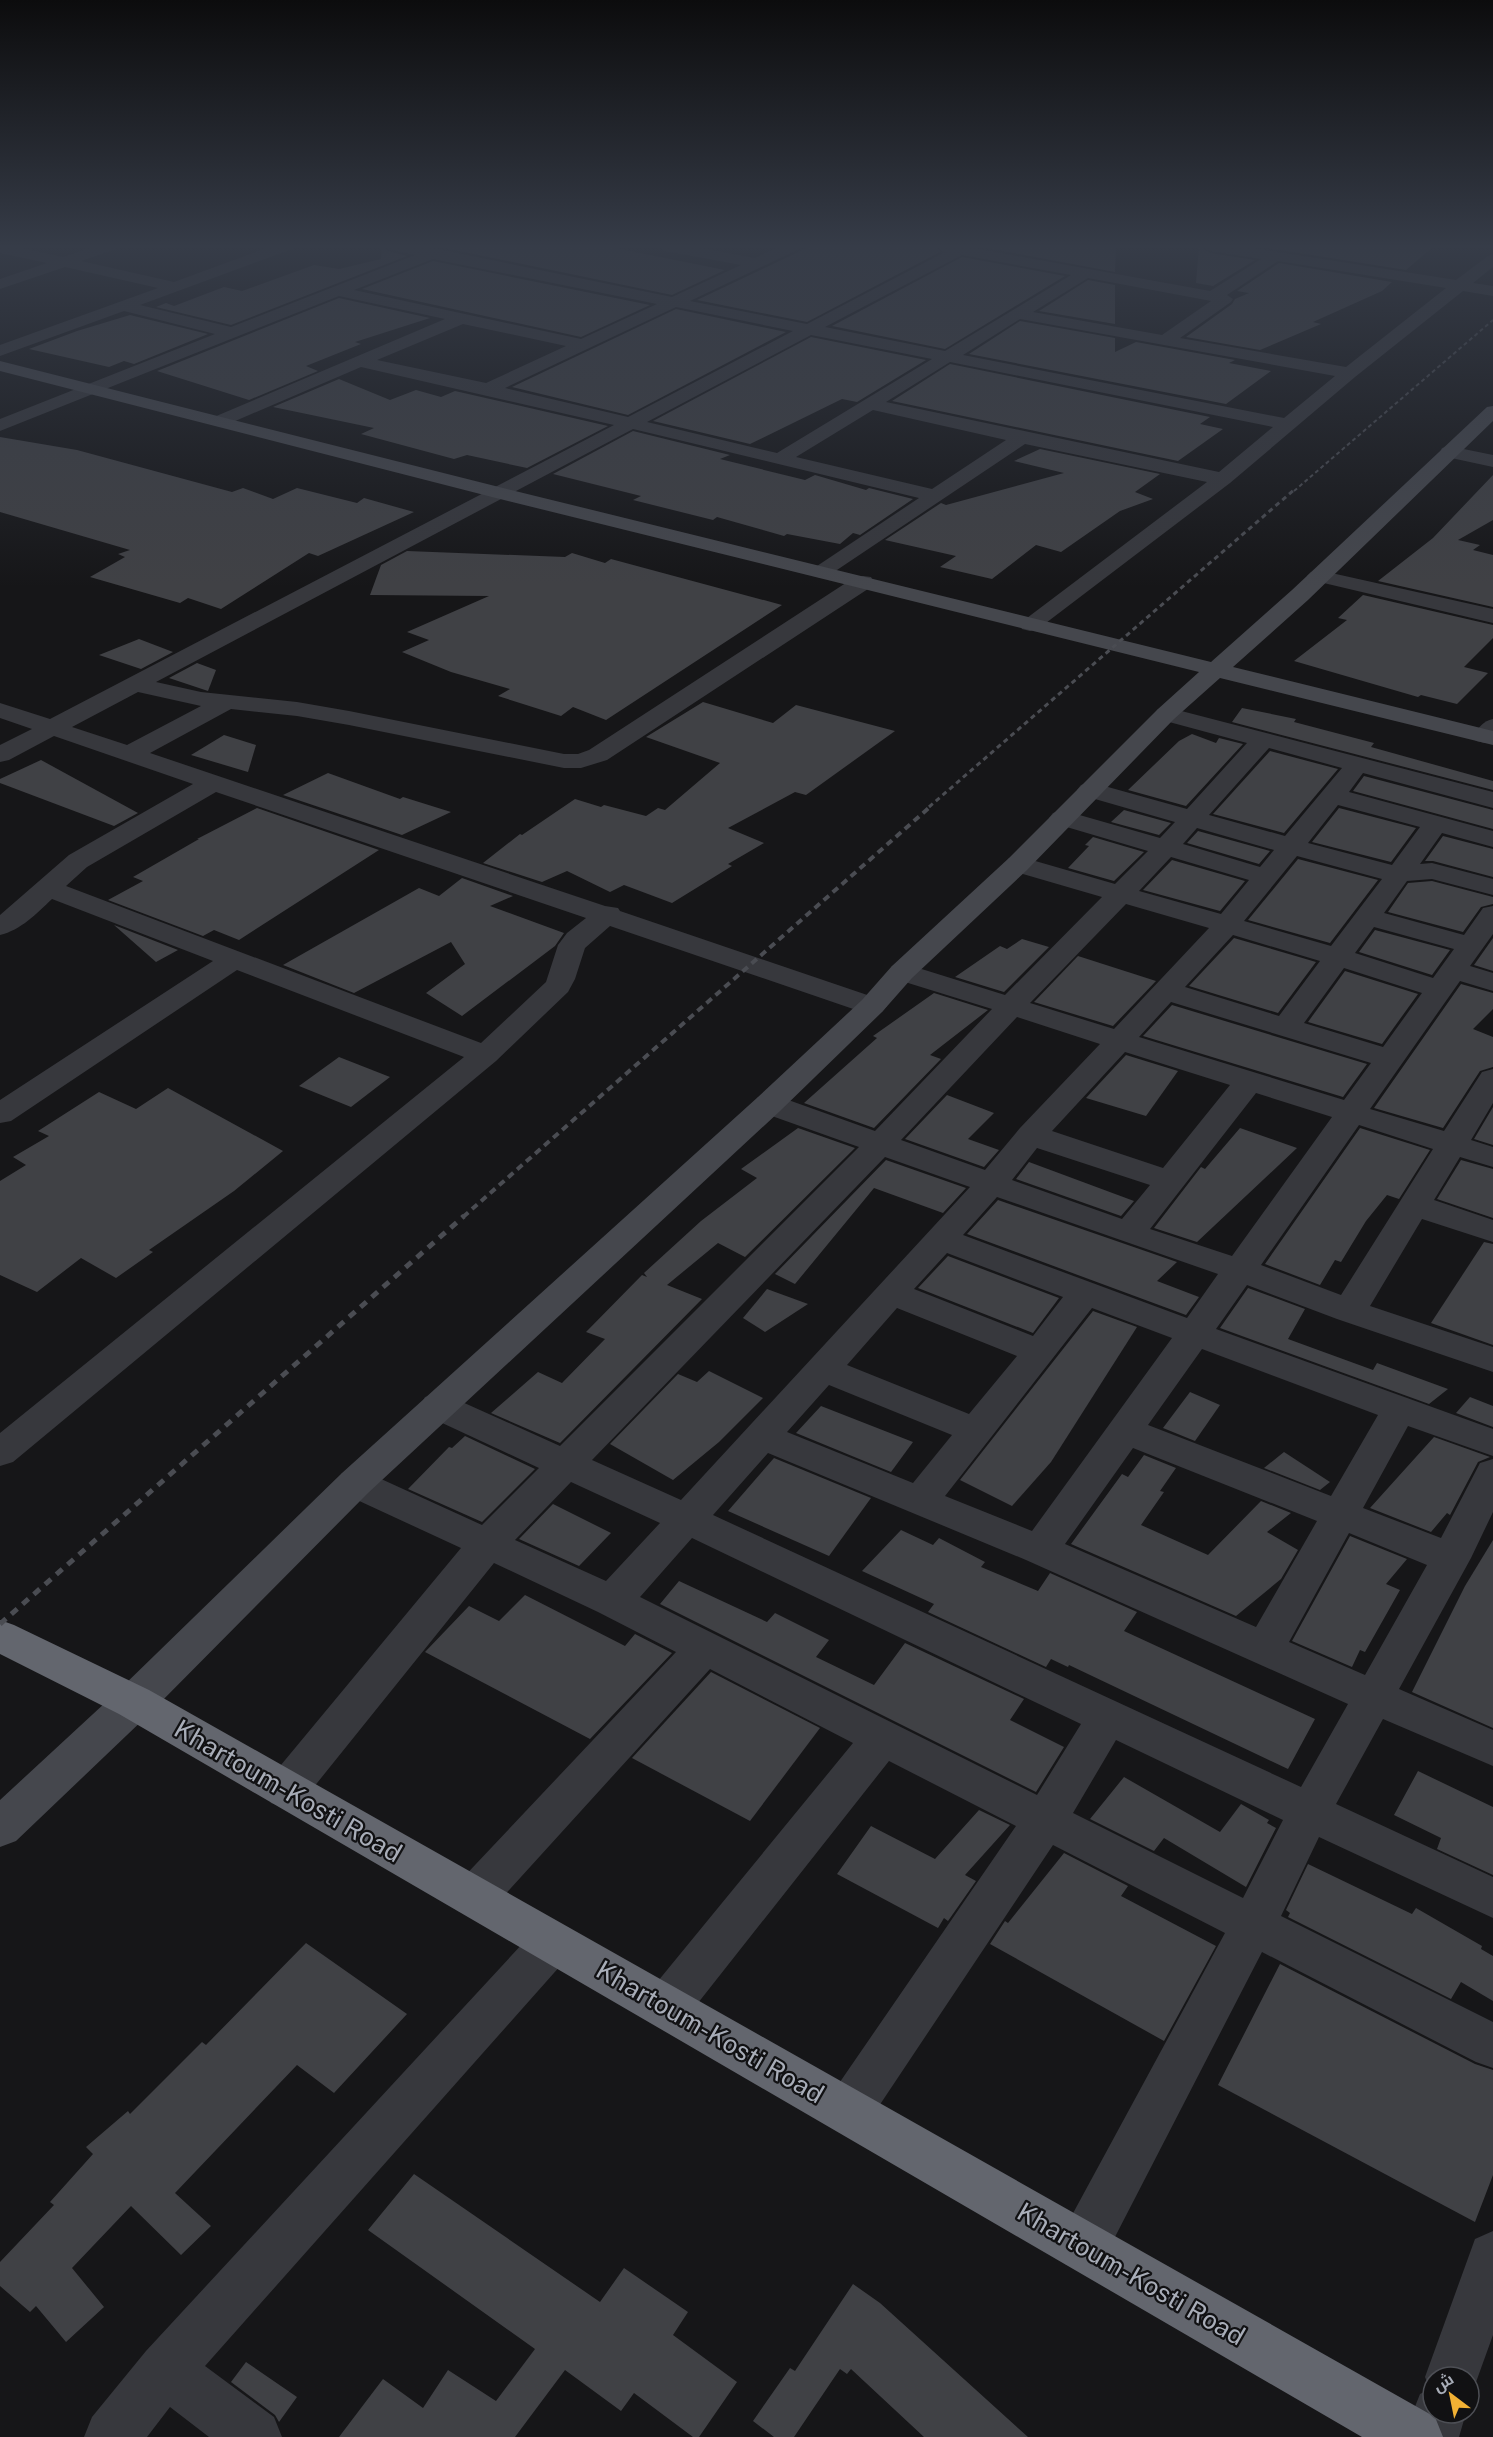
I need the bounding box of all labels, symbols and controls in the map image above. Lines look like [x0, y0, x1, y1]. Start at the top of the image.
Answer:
street label: Khartoum-Kosti Road [169, 1713, 408, 1868]
street label: Khartoum-Kosti Road [591, 1954, 830, 2109]
street label: Khartoum-Kosti Road [1012, 2196, 1251, 2351]
north arrow [1421, 2365, 1481, 2425]
text: ش [1430, 2369, 1457, 2396]

